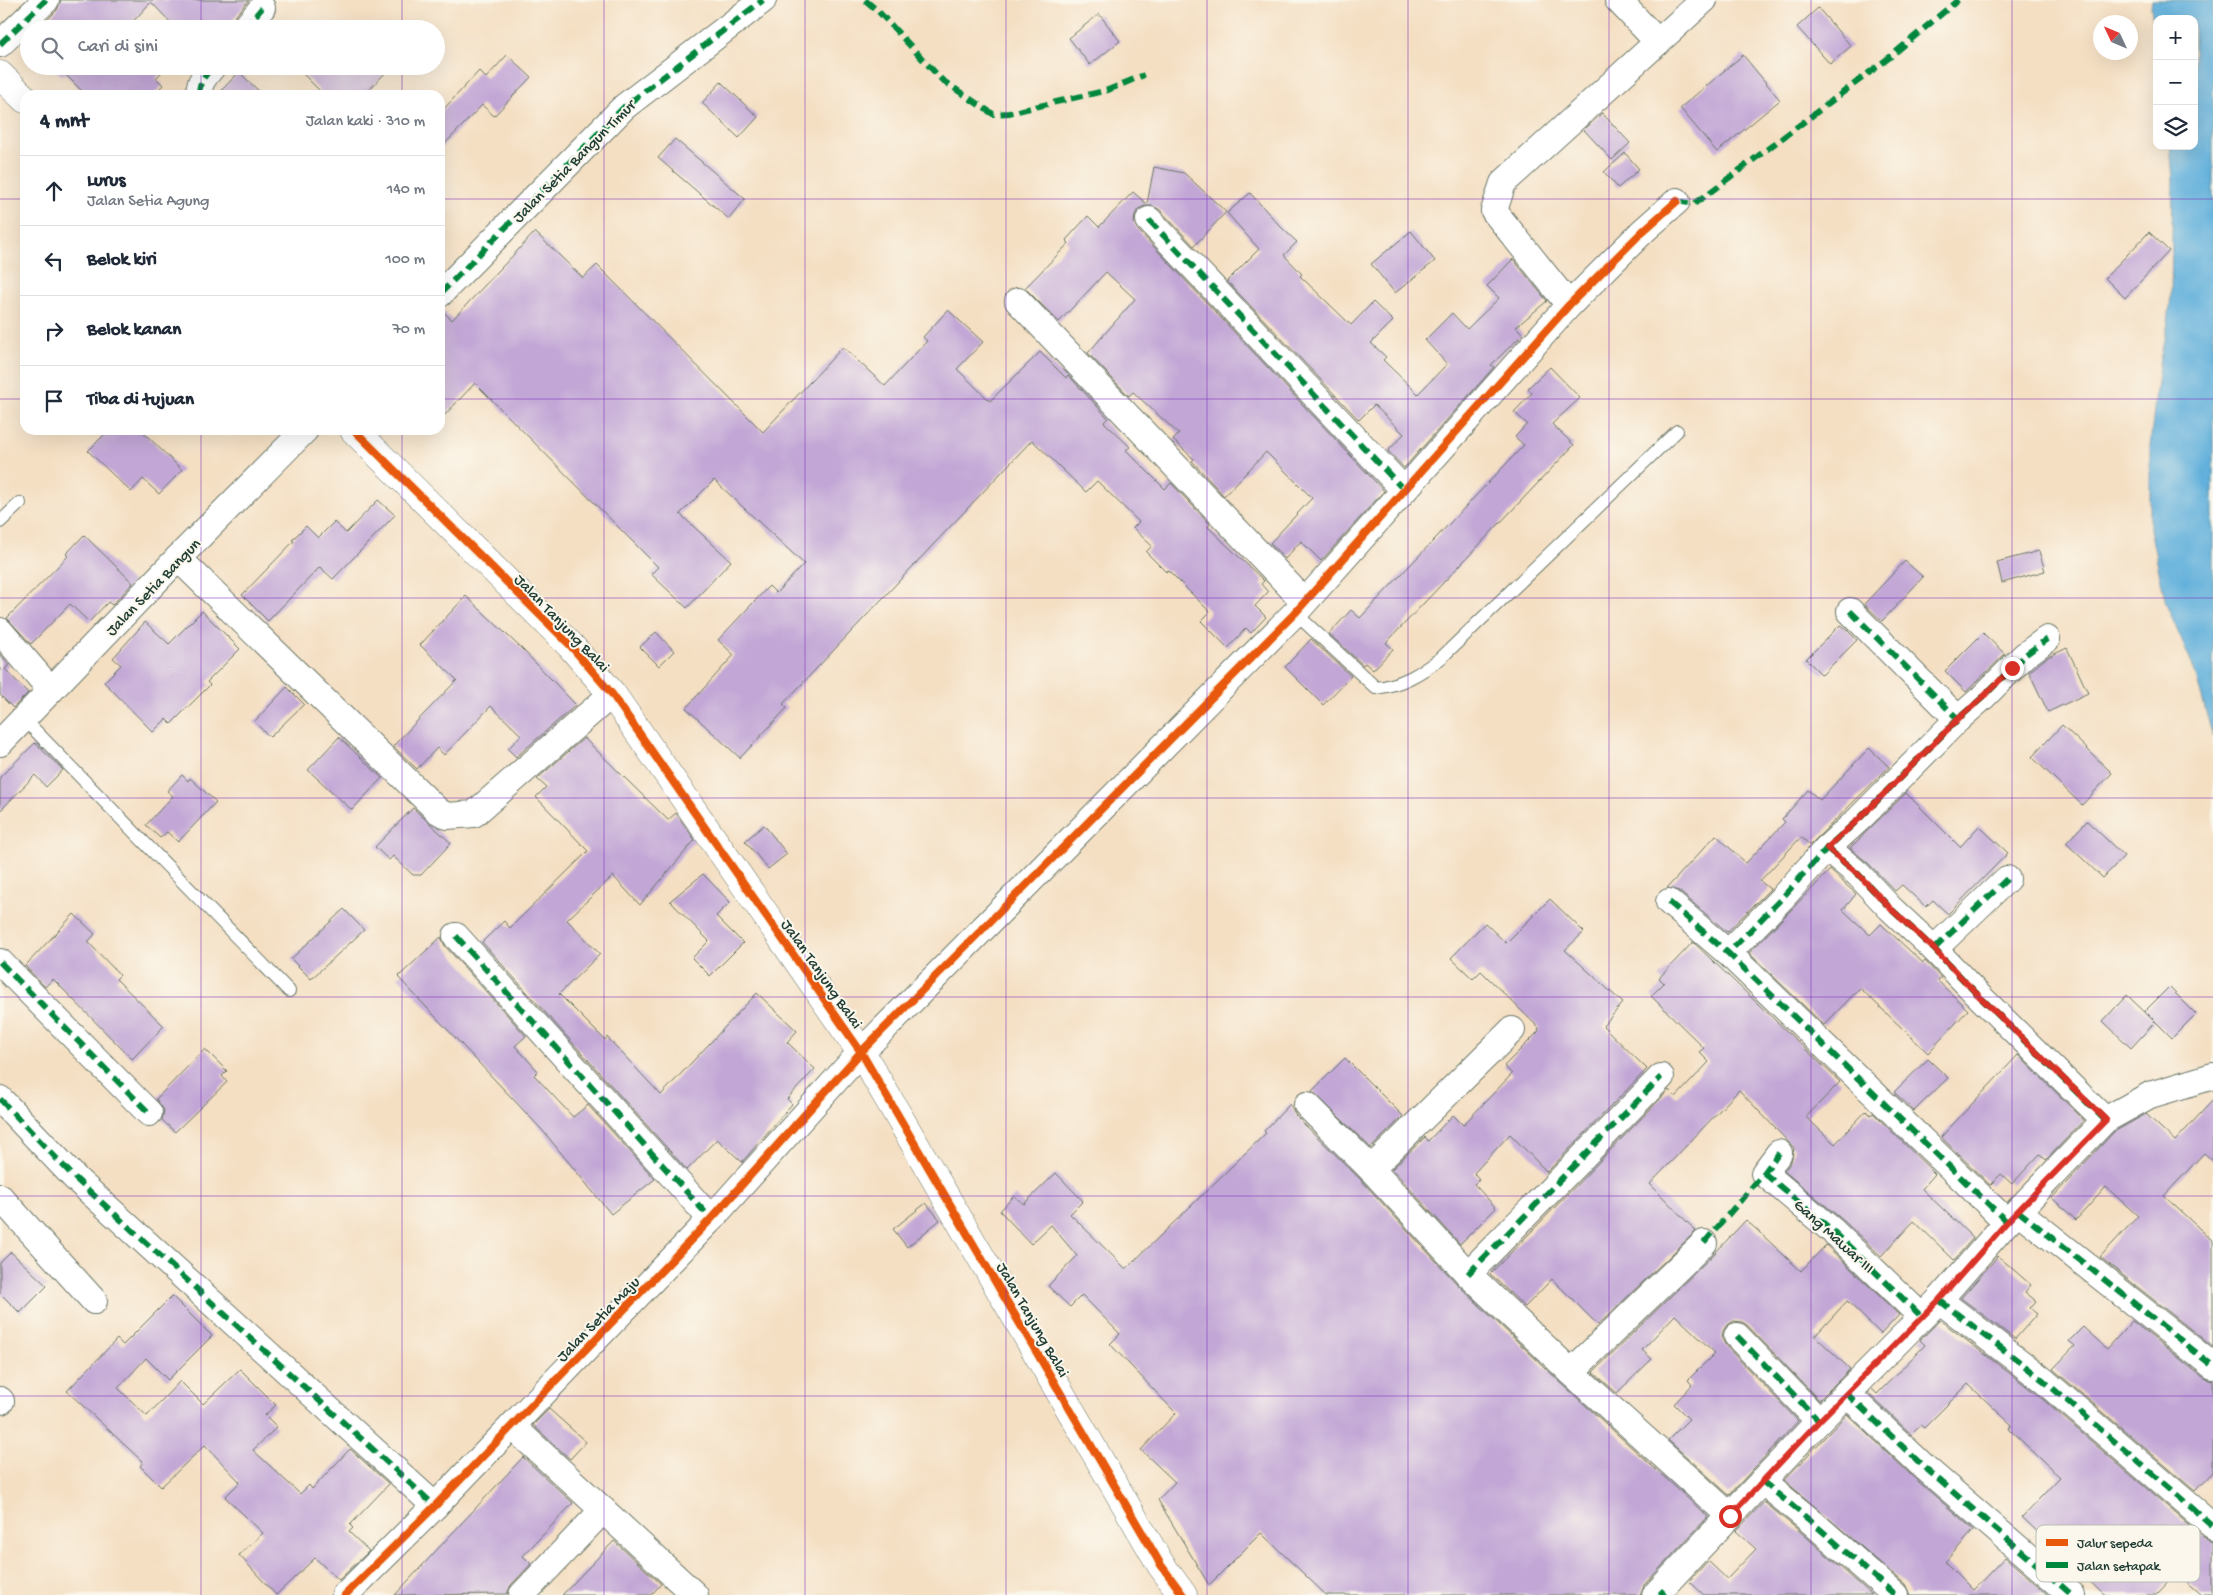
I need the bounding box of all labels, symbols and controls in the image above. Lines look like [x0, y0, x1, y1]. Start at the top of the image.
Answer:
north arrow [2093, 15, 2138, 60]
map controls [2153, 15, 2198, 150]
button: + [2153, 15, 2198, 60]
search box [20, 20, 445, 75]
icon: search [38, 34, 66, 62]
text: Cari di sini [78, 36, 158, 59]
button: − [2153, 60, 2198, 105]
street label: Jalan Setia Bangun Timur [510, 96, 642, 228]
button: layers [2153, 105, 2198, 150]
text: 4 mnt [40, 110, 88, 135]
text: Jalan kaki · 310 m [306, 113, 425, 132]
text: Lurus [87, 170, 126, 193]
icon: ahead [40, 177, 68, 205]
text: 140 m [387, 181, 425, 200]
text: Jalan Setia Agung [87, 193, 209, 212]
icon: left [40, 247, 68, 275]
text: Belok kiri [87, 249, 157, 272]
text: 100 m [385, 251, 425, 270]
icon: right [40, 317, 68, 345]
text: Belok kanan [87, 319, 181, 342]
text: 70 m [392, 321, 425, 340]
icon: arrive [40, 387, 68, 415]
text: Tiba di tujuan [87, 389, 194, 412]
street label: Jalan Setia Bangun [103, 535, 206, 641]
street label: Jalan Tanjung Balai [509, 571, 612, 678]
route end [2001, 657, 2024, 680]
street label: Jalan Tanjung Balai [775, 917, 865, 1033]
street label: Gang Mawar III [1789, 1197, 1877, 1279]
street label: Jalan Tanjung Balai [990, 1260, 1072, 1382]
street label: Jalan Setia Maju [554, 1273, 645, 1367]
route start [1719, 1505, 1742, 1528]
legend [2036, 1525, 2200, 1582]
text: Jalur sepeda [2077, 1536, 2154, 1553]
text: Jalan setapak [2077, 1559, 2162, 1576]

